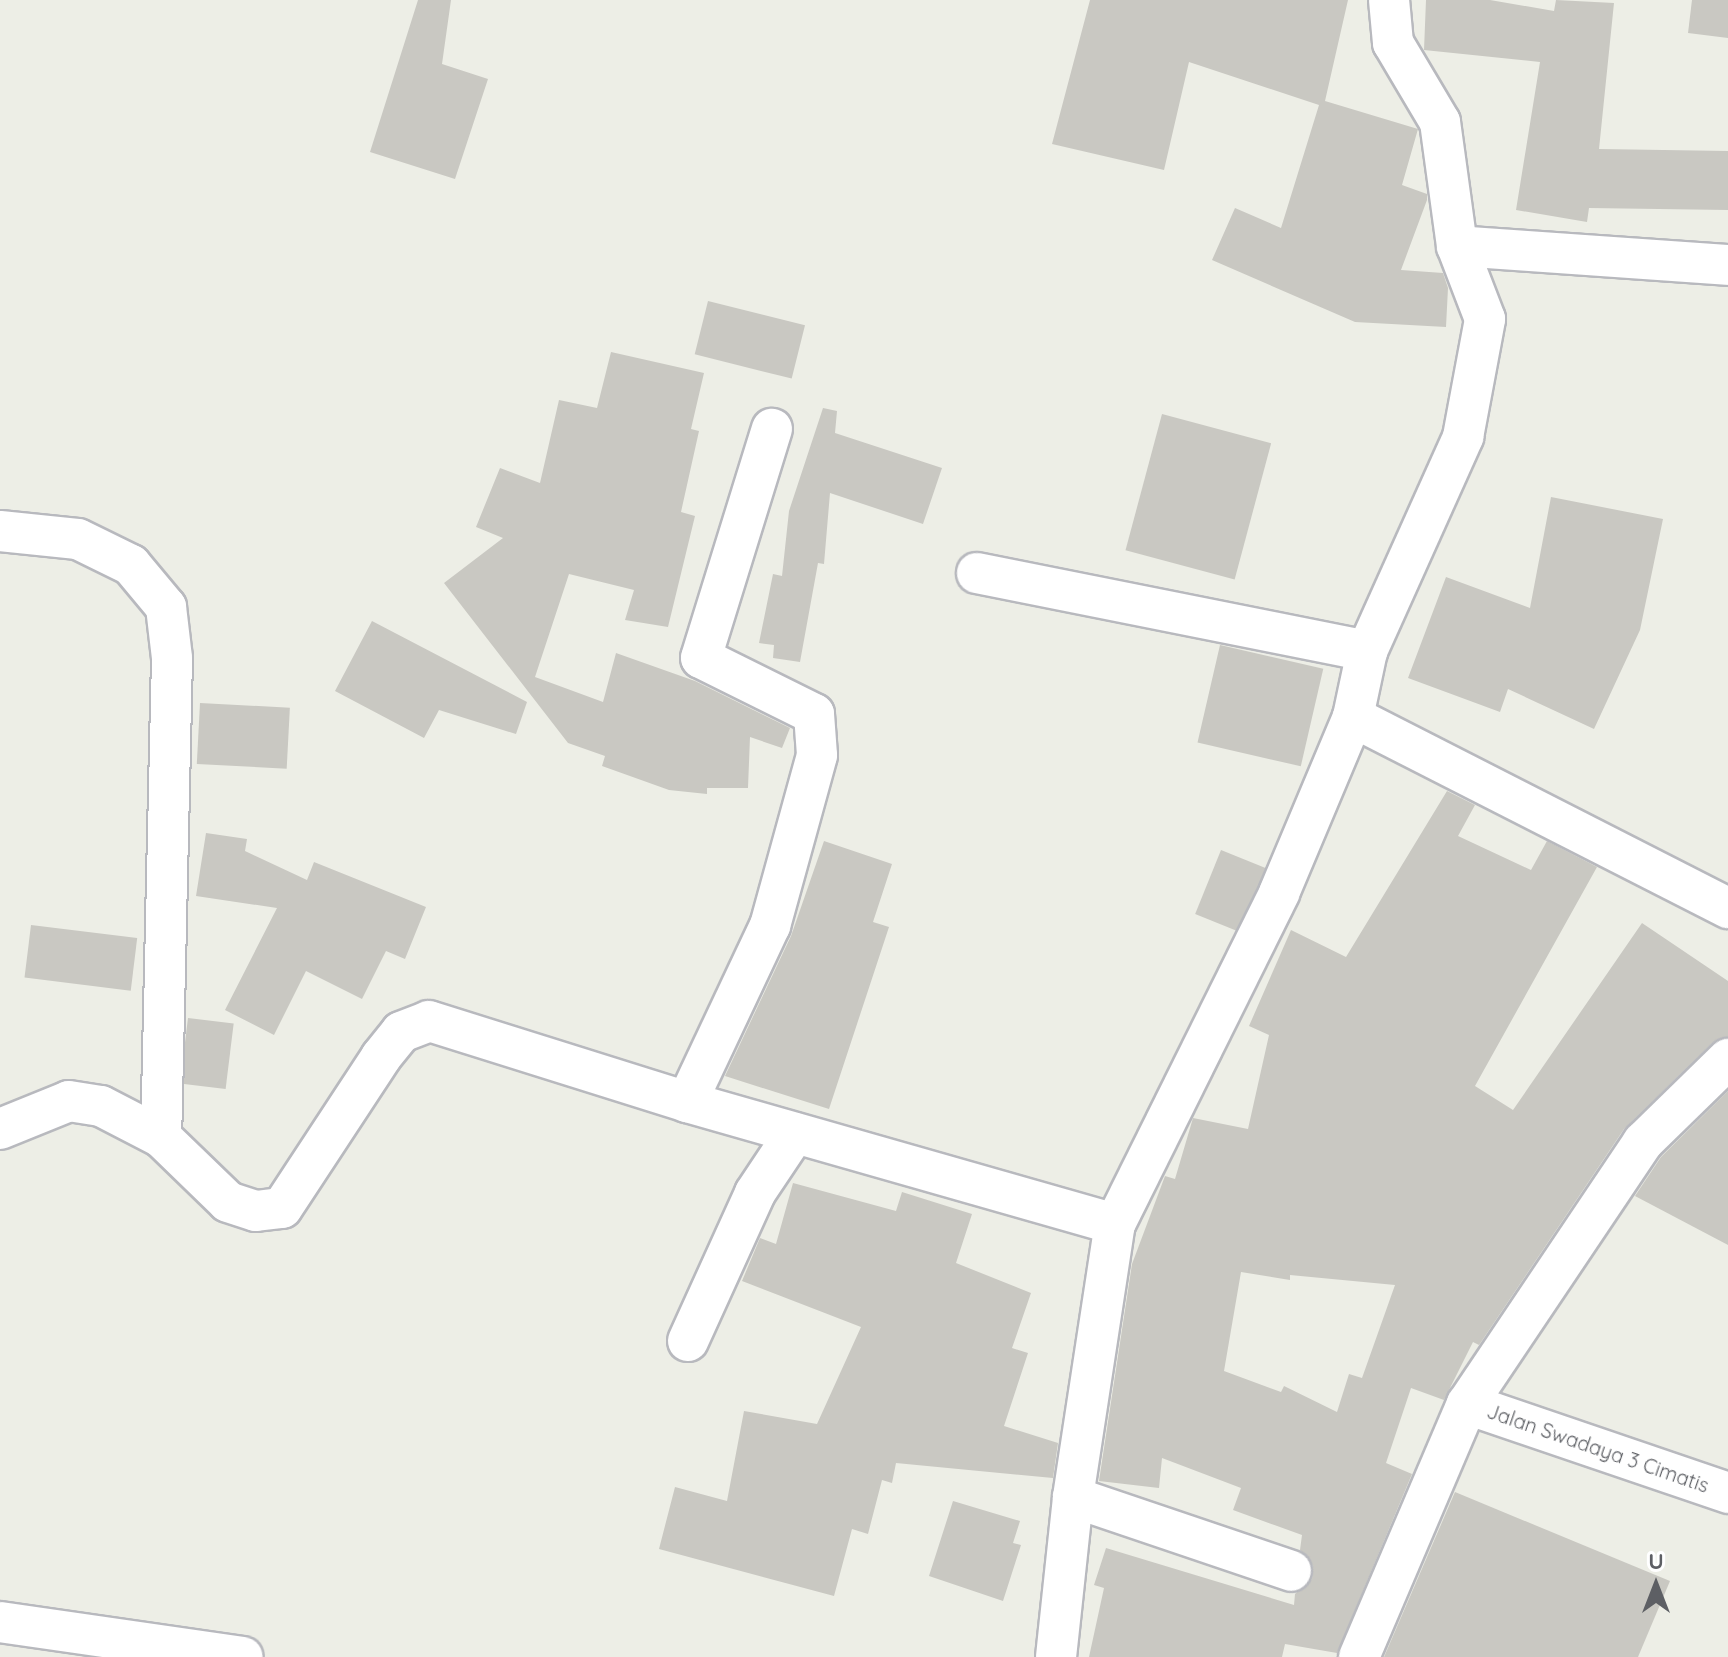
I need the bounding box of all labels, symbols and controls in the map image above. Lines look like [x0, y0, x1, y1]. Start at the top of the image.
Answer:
street label: Jalan Swadaya 3 Cimatis [1484, 1399, 1712, 1497]
north arrow [1616, 1545, 1696, 1625]
text: U [1648, 1547, 1664, 1575]

